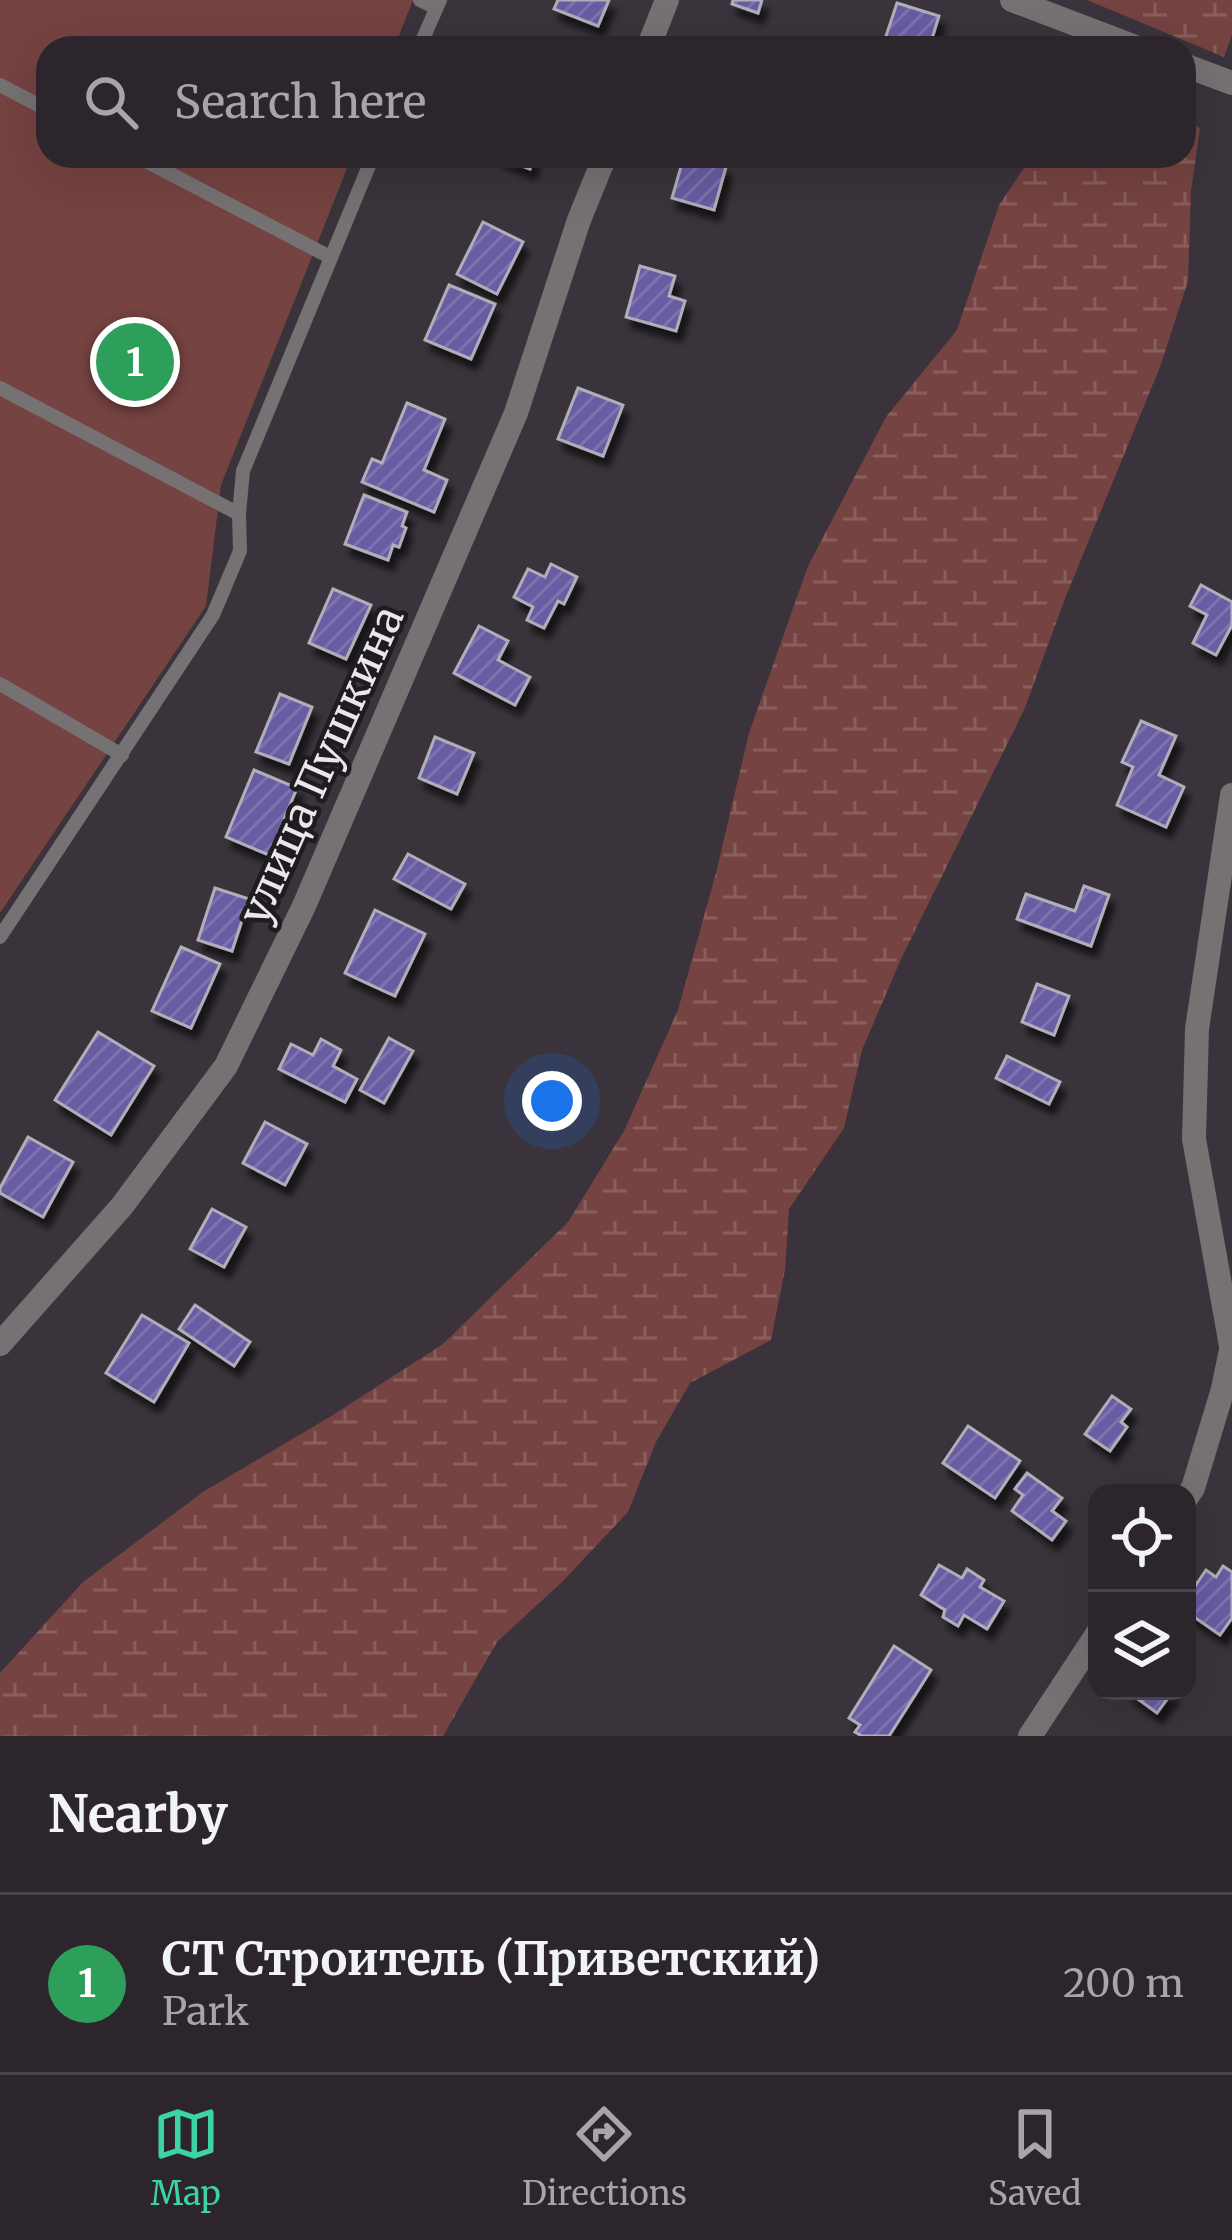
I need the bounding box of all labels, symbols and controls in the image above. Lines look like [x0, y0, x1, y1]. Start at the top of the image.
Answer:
search box [36, 36, 1196, 168]
icon: search [78, 69, 144, 135]
text: Search here [174, 74, 426, 130]
pin: 1 [96, 317, 174, 407]
street label: улица Пушкина [228, 598, 414, 932]
your location [522, 1071, 582, 1131]
map controls [1088, 1484, 1196, 1700]
button: locate [1088, 1484, 1196, 1592]
button: layers [1088, 1592, 1196, 1700]
text: Nearby [48, 1782, 228, 1846]
text: СТ Строитель (Приветский) [162, 1931, 820, 1987]
text: 1 [78, 1959, 96, 2008]
text: 200 m [1063, 1959, 1184, 2008]
text: Park [162, 1987, 249, 2036]
tab: Map [151, 2101, 221, 2214]
tab: Directions [522, 2101, 687, 2214]
tab: Saved [988, 2101, 1081, 2214]

